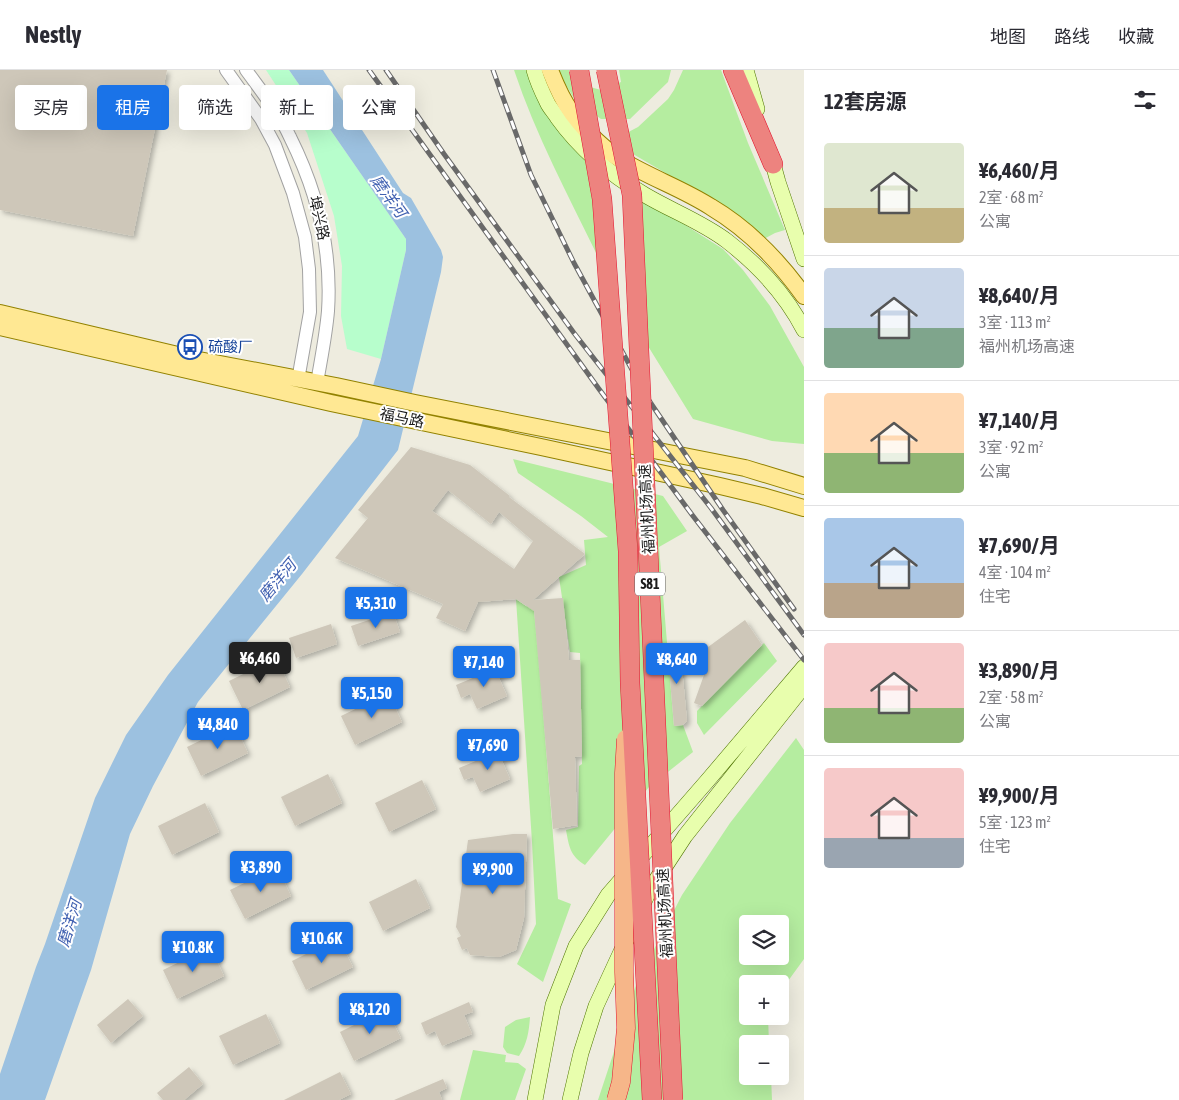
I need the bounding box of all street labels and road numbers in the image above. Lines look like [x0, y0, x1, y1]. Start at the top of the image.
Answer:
street label: 埠兴路 [306, 194, 333, 242]
street label: 福马路 [378, 405, 426, 431]
street label: 福州机场高速 [636, 464, 657, 554]
road number: S81 [635, 572, 665, 596]
street label: 福州机场高速 [654, 868, 675, 958]

